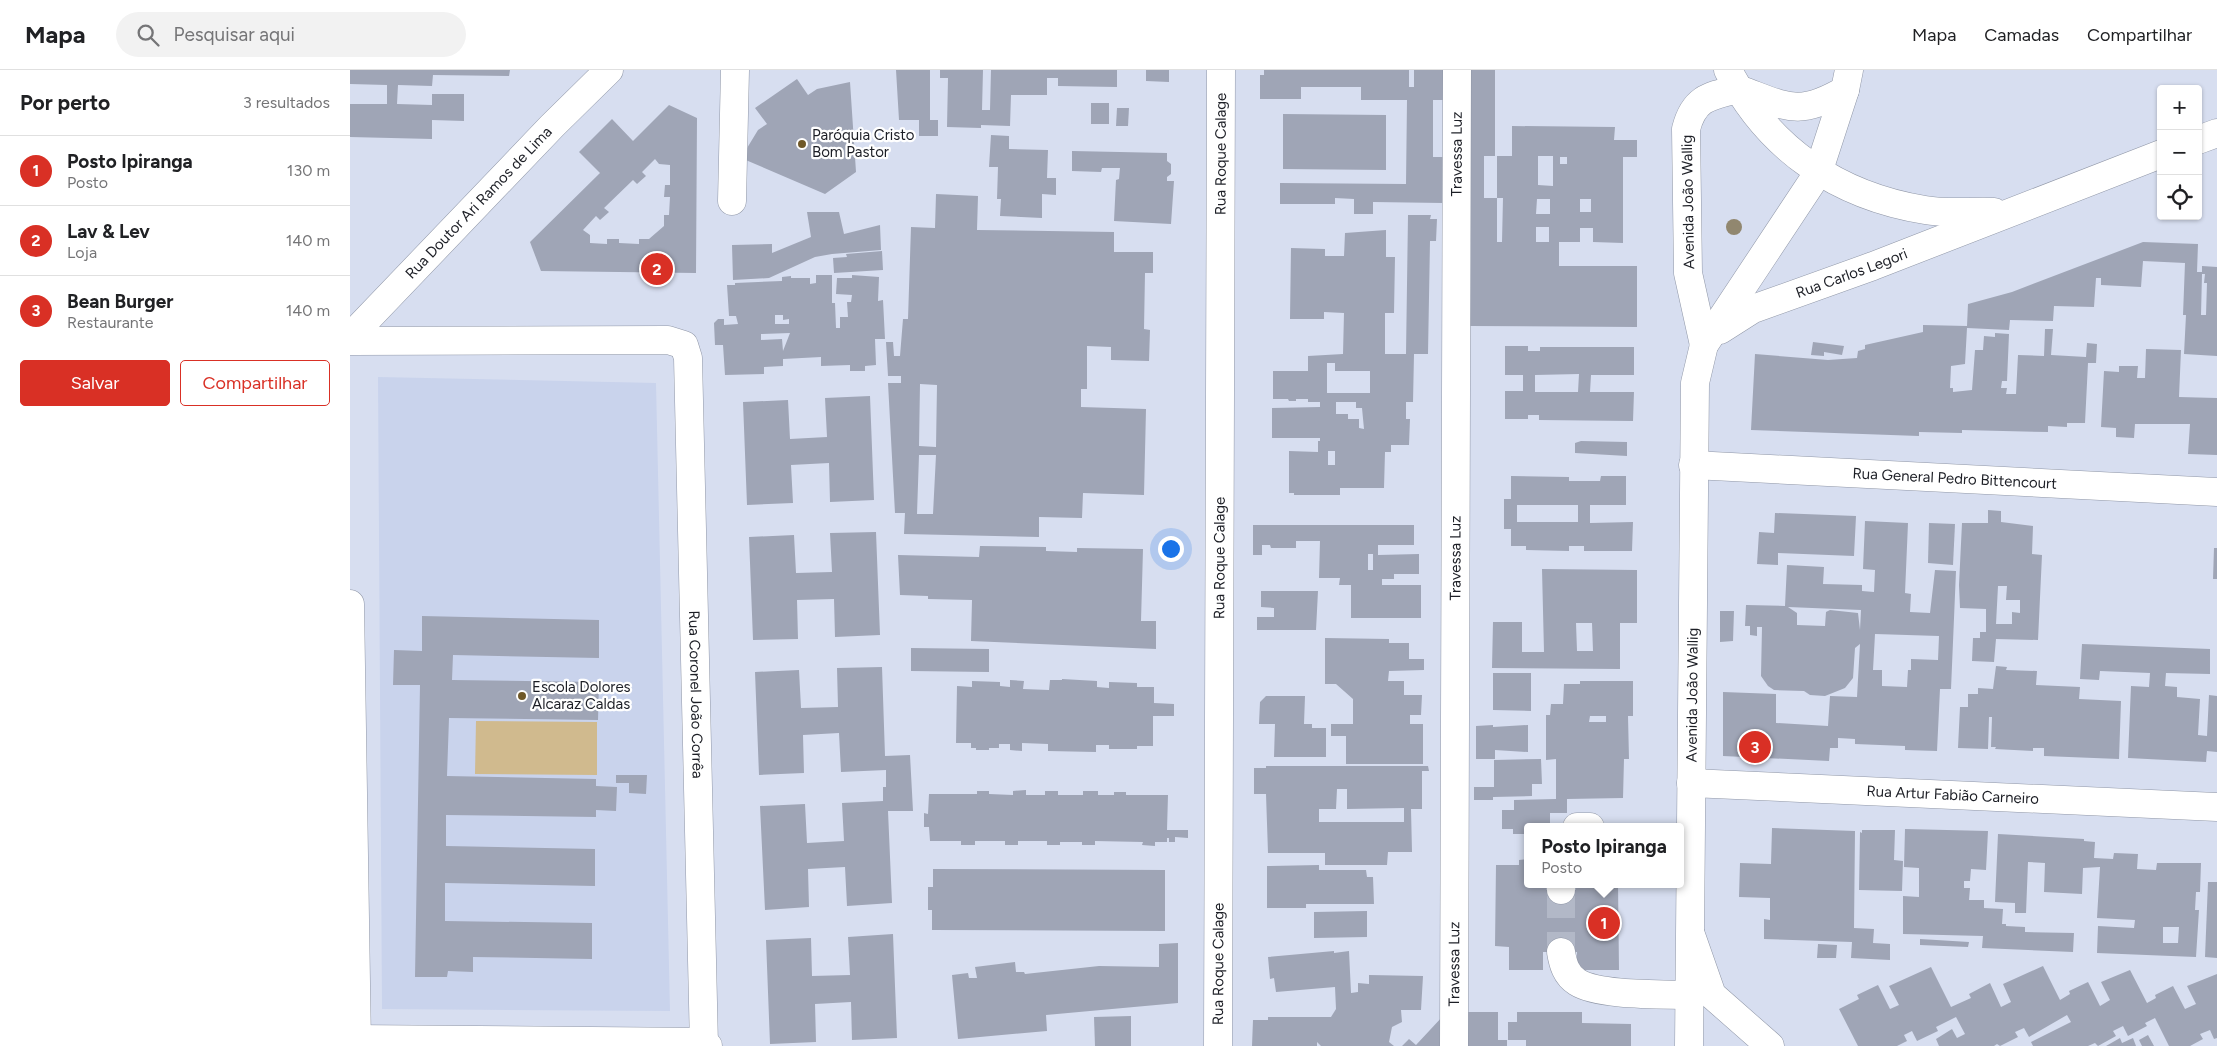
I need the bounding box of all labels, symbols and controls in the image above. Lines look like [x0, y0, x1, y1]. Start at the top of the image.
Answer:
search box [116, 12, 466, 57]
text: Mapa [25, 20, 86, 49]
icon: search [134, 21, 162, 49]
text: Pesquisar aqui [174, 23, 295, 46]
text: Mapa [1912, 24, 1956, 46]
text: Camadas [1984, 24, 2059, 46]
text: Compartilhar [2087, 24, 2192, 46]
map controls [2157, 85, 2202, 220]
button: + [2157, 85, 2202, 130]
text: Por perto [20, 90, 110, 115]
text: 3 resultados [243, 93, 330, 112]
street label: Rua Roque Calage [1212, 93, 1230, 215]
street label: Travessa Luz [1448, 111, 1466, 197]
street label: Rua Doutor Ari Ramos de Lima [402, 123, 556, 282]
place label: Paróquia Cristo Bom Pastor [812, 126, 915, 161]
button: − [2157, 130, 2202, 175]
street label: Avenida João Wallig [1678, 135, 1698, 269]
marker: Paróquia Cristo Bom Pastor [796, 138, 808, 150]
text: Posto Ipiranga [67, 150, 193, 173]
text: 1 [33, 161, 39, 180]
text: 130 m [287, 161, 330, 180]
text: Posto [67, 173, 108, 192]
button: locate [2157, 175, 2202, 220]
text: Lav & Lev [67, 220, 150, 243]
text: 2 [31, 231, 41, 250]
text: 140 m [286, 231, 330, 250]
text: Loja [67, 243, 97, 262]
street label: Rua Carlos Legori [1793, 244, 1910, 302]
pin: 2 [641, 250, 673, 288]
text: Bean Burger [67, 290, 173, 313]
text: 3 [32, 301, 40, 320]
text: 140 m [286, 301, 330, 320]
text: Restaurante [67, 313, 154, 332]
button: Salvar [20, 360, 170, 406]
button: Compartilhar [180, 360, 330, 406]
street label: Rua General Pedro Bittencourt [1852, 464, 2058, 493]
street label: Rua Roque Calage [1210, 497, 1229, 619]
street label: Travessa Luz [1446, 515, 1465, 601]
your location [1158, 536, 1184, 562]
street label: Rua Coronel João Corrêa [685, 610, 707, 779]
street label: Avenida João Wallig [1683, 628, 1702, 762]
place label: Escola Dolores Alcaraz Caldas [532, 678, 631, 713]
marker: Escola Dolores Alcaraz Caldas [516, 690, 528, 702]
pin: 3 [1739, 728, 1771, 766]
street label: Rua Artur Fabião Carneiro [1866, 782, 2040, 808]
popup [1524, 823, 1684, 888]
text: Posto Ipiranga [1541, 835, 1667, 858]
text: Posto [1541, 858, 1582, 877]
street label: Rua Roque Calage [1209, 903, 1227, 1025]
pin: 1 [1588, 904, 1620, 942]
street label: Travessa Luz [1445, 921, 1463, 1007]

